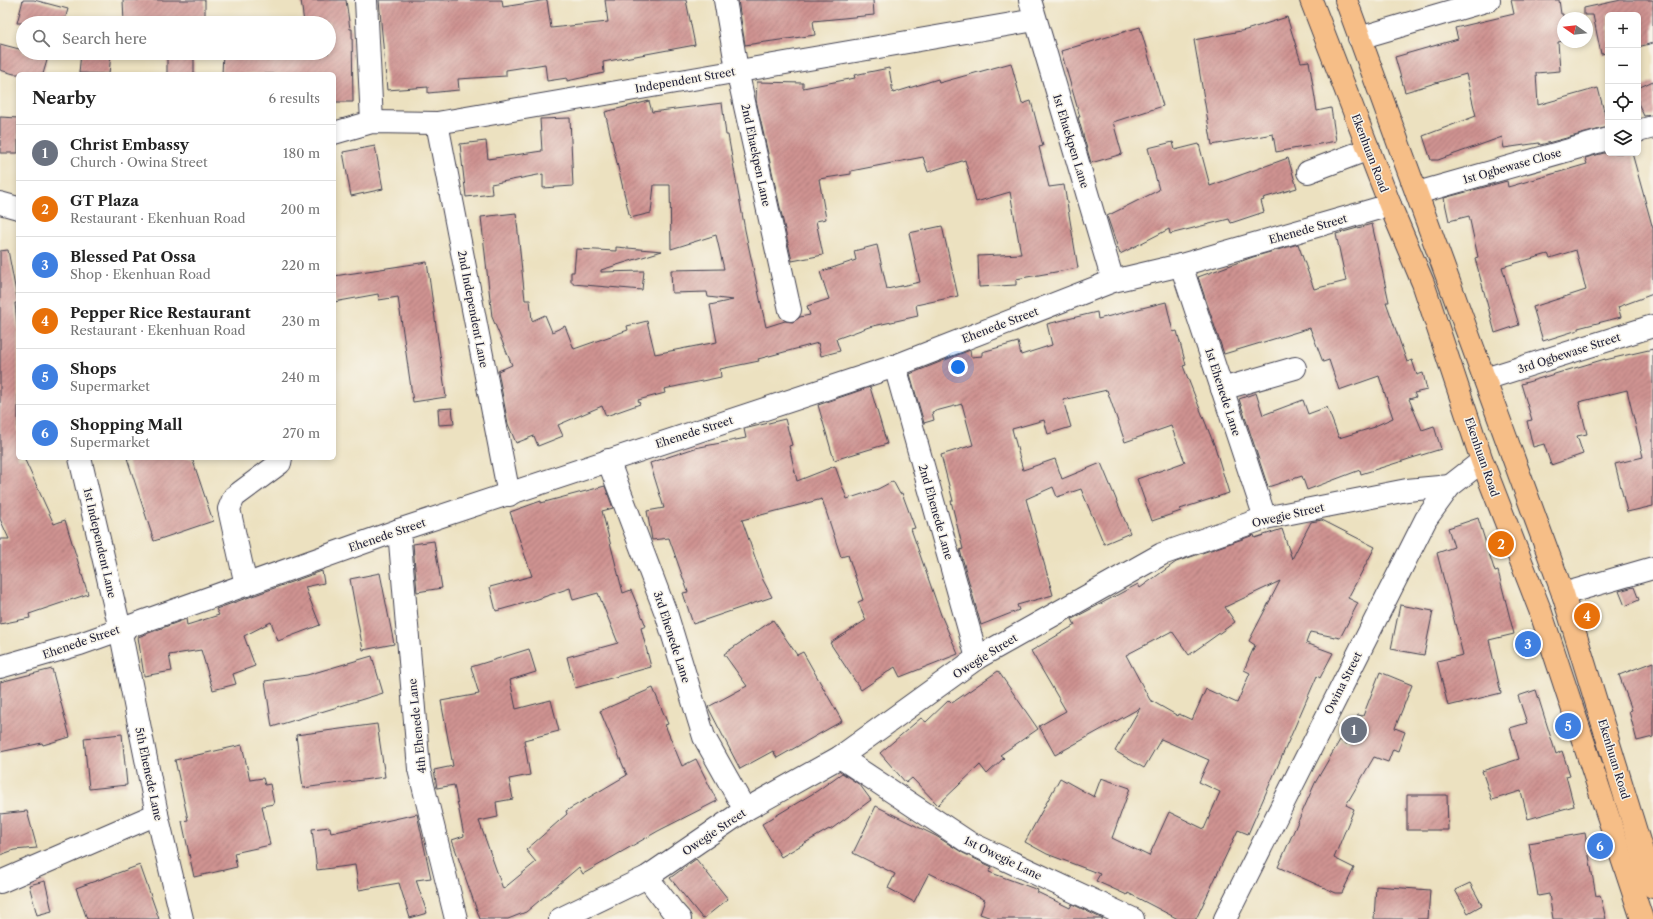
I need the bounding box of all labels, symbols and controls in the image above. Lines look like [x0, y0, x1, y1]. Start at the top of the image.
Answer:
north arrow [1557, 12, 1593, 48]
map controls [1605, 12, 1641, 156]
button: + [1605, 12, 1641, 48]
search box [16, 16, 336, 60]
icon: search [30, 27, 52, 49]
text: Search here [62, 29, 147, 48]
button: − [1605, 48, 1641, 84]
street label: Independent Street [634, 64, 736, 96]
button: locate [1605, 84, 1641, 120]
text: Nearby [32, 88, 96, 108]
text: 6 results [269, 90, 320, 106]
street label: 1st Ehaekpen Lane [1050, 92, 1092, 190]
street label: 2nd Ehaekpen Lane [738, 102, 774, 208]
street label: Ekenhuan Road [1349, 112, 1392, 195]
button: layers [1605, 120, 1641, 156]
text: Christ Embassy [70, 135, 189, 154]
text: 1 [42, 145, 48, 161]
text: 180 m [283, 145, 320, 161]
street label: 1st Ogbewase Close [1461, 145, 1563, 187]
text: Church · Owina Street [70, 154, 208, 170]
text: GT Plaza [70, 191, 139, 210]
text: 2 [41, 201, 49, 217]
text: 200 m [280, 201, 320, 217]
text: Restaurant · Ekenhuan Road [70, 210, 246, 226]
street label: Ehenede Street [1267, 211, 1349, 247]
text: Blessed Pat Ossa [70, 247, 196, 266]
street label: 2nd Independent Lane [455, 249, 491, 369]
text: 3 [41, 257, 49, 273]
text: 220 m [281, 257, 320, 273]
text: Shop · Ekenhuan Road [70, 266, 211, 282]
text: Pepper Rice Restaurant [70, 303, 251, 322]
street label: Ehenede Street [960, 304, 1040, 346]
text: 4 [41, 313, 49, 329]
text: 230 m [282, 313, 320, 329]
text: Restaurant · Ekenhuan Road [70, 322, 246, 338]
street label: 3rd Ogbewase Street [1516, 330, 1622, 376]
street label: 1st Ehenede Lane [1202, 346, 1244, 438]
your location [948, 357, 968, 377]
text: Shops [70, 359, 116, 378]
text: 5 [41, 369, 49, 385]
text: 240 m [281, 369, 320, 385]
text: Supermarket [70, 378, 150, 394]
street label: Ehenede Street [653, 413, 735, 451]
text: Shopping Mall [70, 415, 183, 434]
street label: Ekenhuan Road [1462, 415, 1502, 499]
text: 6 [41, 425, 49, 441]
text: 270 m [282, 425, 320, 441]
text: Supermarket [70, 434, 150, 450]
street label: 2nd Ehenede Lane [916, 463, 956, 561]
street label: 1st Independent Lane [81, 487, 119, 599]
street label: Owegie Street [1251, 500, 1326, 530]
street label: Ehenede Street [347, 515, 428, 555]
pin: 2 [1488, 529, 1514, 559]
street label: 3rd Ehenede Lane [651, 589, 693, 685]
pin: 4 [1574, 601, 1600, 631]
street label: Ehenede Street [41, 622, 122, 662]
pin: 3 [1515, 629, 1541, 659]
street label: Owegie Street [950, 631, 1020, 681]
street label: Owina Street [1321, 649, 1365, 717]
street label: 4th Ehenede Lane [405, 678, 429, 774]
pin: 5 [1555, 711, 1581, 741]
pin: 1 [1341, 715, 1367, 745]
street label: Ekenhuan Road [1595, 717, 1633, 801]
street label: 5th Ehenede Lane [132, 726, 166, 822]
street label: Owegie Street [680, 806, 748, 858]
pin: 6 [1587, 831, 1613, 861]
street label: 1st Owegie Lane [962, 833, 1044, 883]

